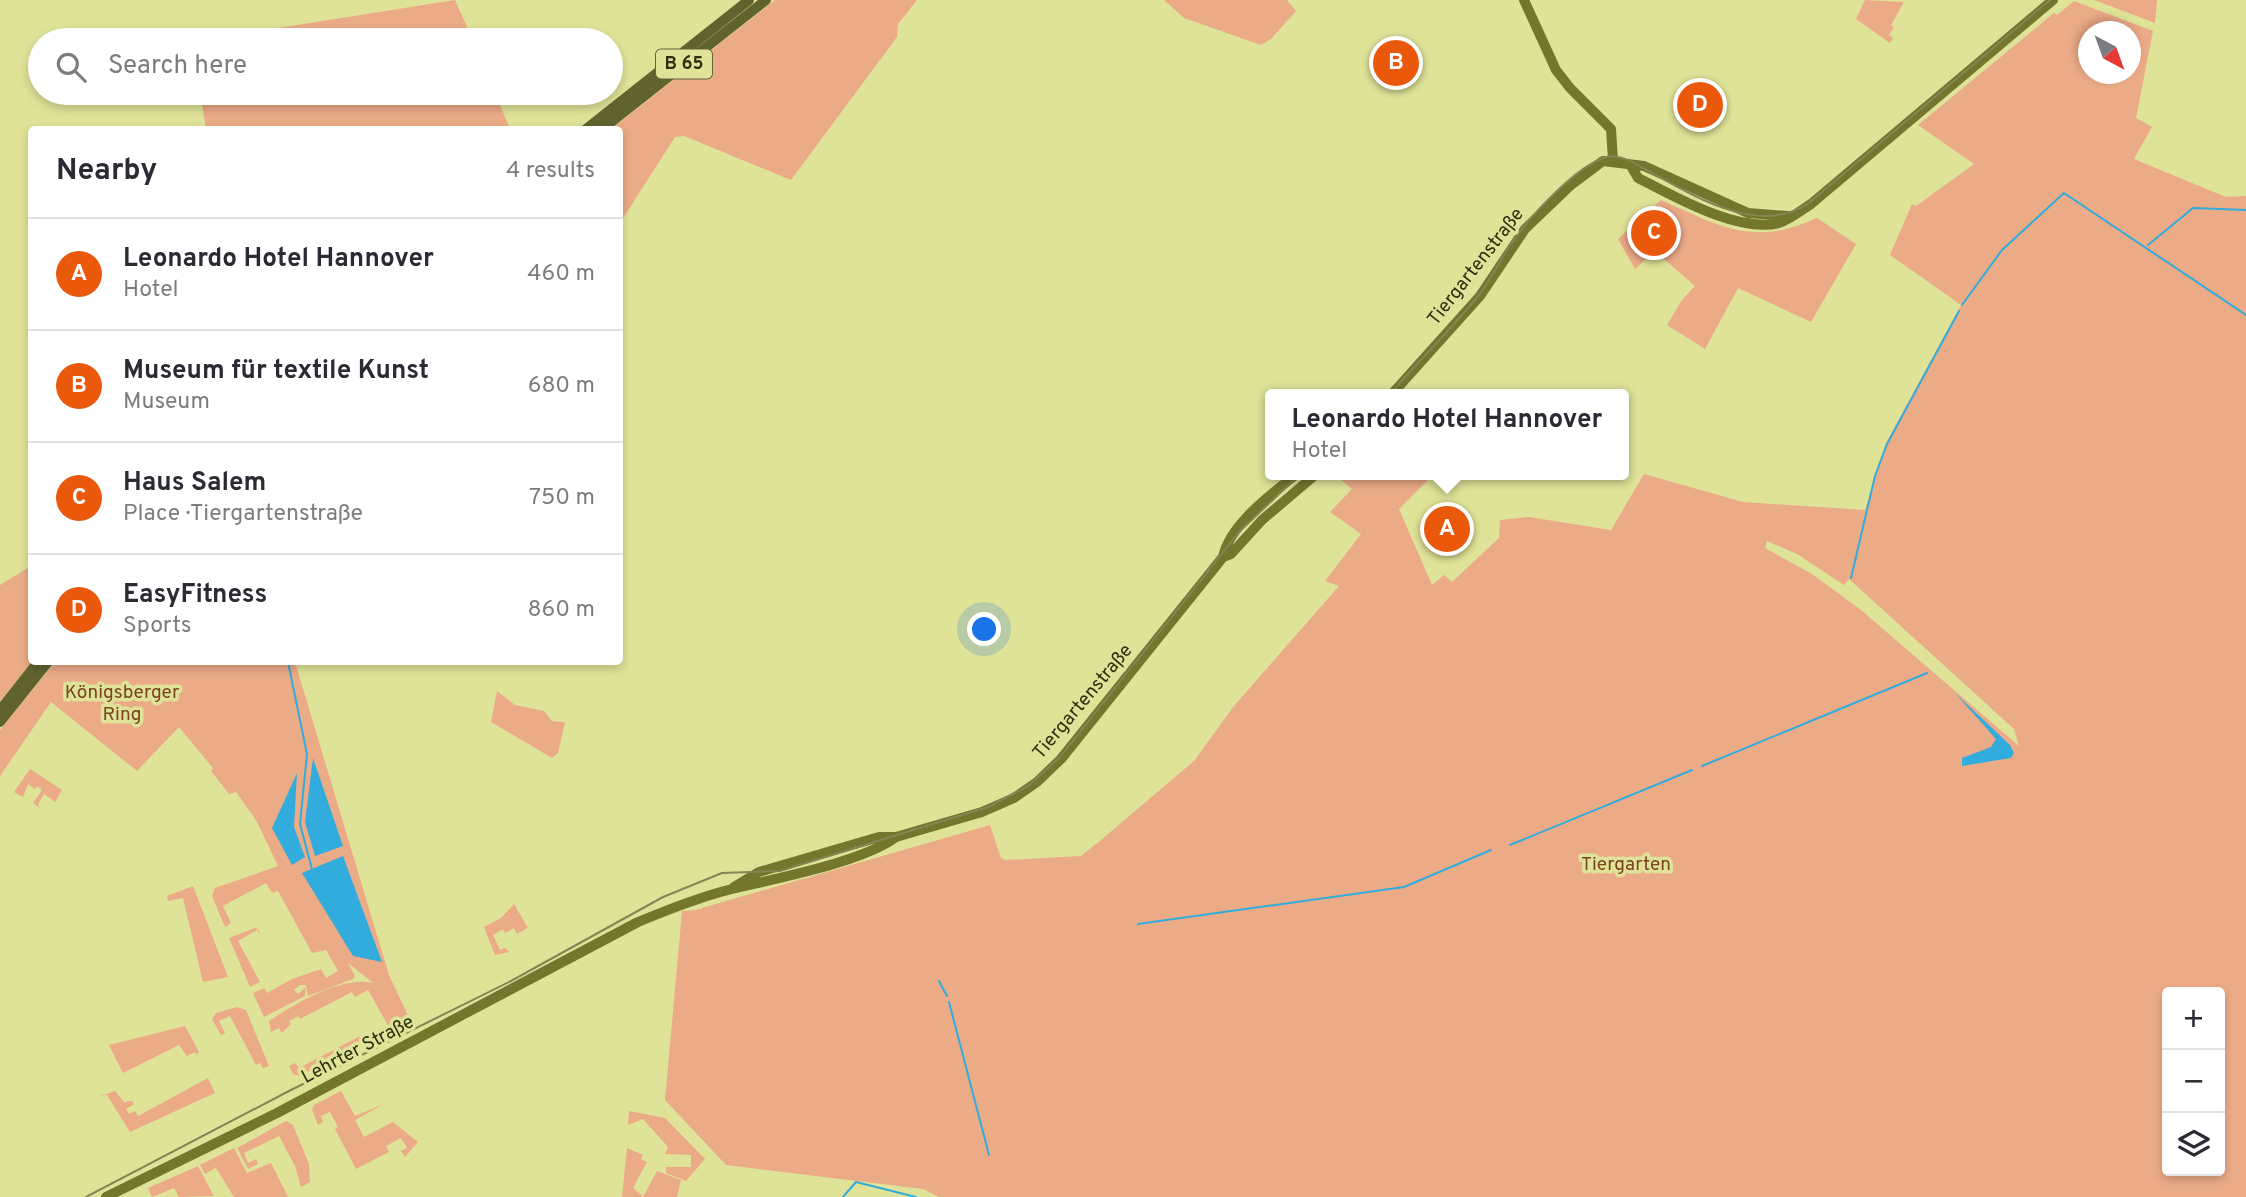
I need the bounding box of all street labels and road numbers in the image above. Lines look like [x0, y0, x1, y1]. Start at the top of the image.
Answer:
road number: B 65 [656, 50, 712, 78]
street label: Tiergartenstraße [1423, 203, 1529, 331]
street label: Tiergartenstraße [1028, 640, 1138, 764]
street label: Lehrter Straße [298, 1010, 418, 1090]

